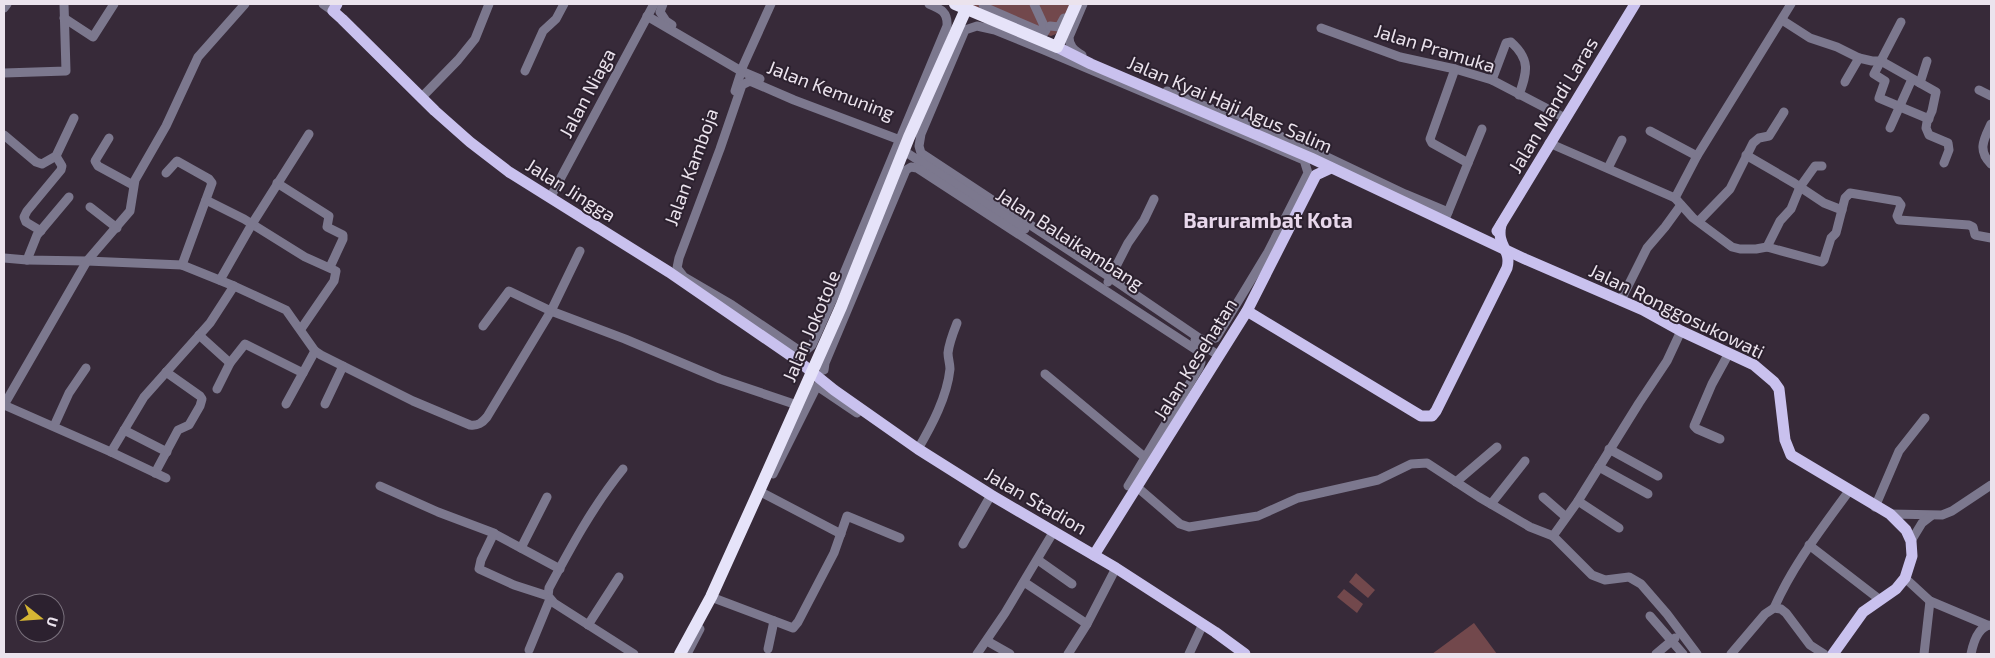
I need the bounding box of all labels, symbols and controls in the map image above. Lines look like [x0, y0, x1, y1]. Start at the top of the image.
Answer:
street label: Jalan Pramuka [1372, 18, 1498, 77]
street label: Jalan Mandi Laras [1503, 33, 1602, 177]
street label: Jalan Niaga [553, 44, 620, 141]
street label: Jalan Kyai Haji Agus Salim [1125, 50, 1336, 157]
street label: Jalan Kemuning [764, 55, 898, 124]
street label: Jalan Kamboja [659, 105, 722, 229]
street label: Jalan Jingga [522, 153, 620, 226]
street label: Jalan Balaikambang [992, 182, 1149, 295]
district label: Barurambat Kota [1183, 207, 1353, 232]
street label: Jalan Ronggosukowati [1586, 258, 1769, 363]
street label: Jalan Jokotole [777, 266, 844, 385]
street label: Jalan Kesehatan [1148, 294, 1241, 424]
street label: Jalan Stadion [981, 462, 1091, 539]
north arrow [15, 593, 65, 643]
text: U [43, 615, 62, 629]

